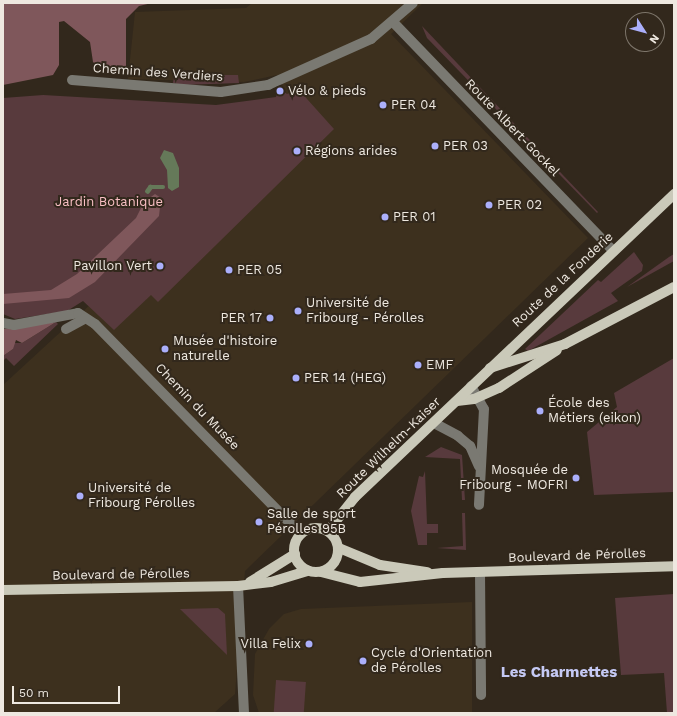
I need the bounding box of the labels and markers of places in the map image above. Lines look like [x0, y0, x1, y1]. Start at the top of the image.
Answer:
place label: Vélo & pieds [288, 83, 366, 99]
marker: Vélo & pieds [275, 86, 285, 96]
place label: PER 04 [391, 97, 436, 113]
marker: PER 04 [378, 100, 388, 110]
place label: PER 03 [443, 138, 488, 154]
marker: PER 03 [430, 141, 440, 151]
place label: Régions arides [305, 143, 397, 159]
marker: Régions arides [292, 146, 302, 156]
place label: PER 02 [497, 197, 542, 213]
marker: PER 02 [484, 200, 494, 210]
place label: PER 01 [393, 209, 435, 225]
marker: PER 01 [380, 212, 390, 222]
place label: Pavillon Vert [73, 258, 152, 274]
marker: Pavillon Vert [155, 261, 165, 271]
place label: PER 05 [237, 262, 282, 278]
marker: PER 05 [224, 265, 234, 275]
place label: Université de Fribourg - Pérolles [306, 296, 424, 327]
marker: Université de Fribourg - Pérolles [293, 306, 303, 316]
place label: PER 17 [220, 310, 262, 326]
marker: PER 17 [265, 313, 275, 323]
place label: Musée d'histoire naturelle [173, 334, 277, 365]
marker: Musée d'histoire naturelle [160, 344, 170, 354]
place label: EMF [426, 357, 453, 373]
marker: EMF [413, 360, 423, 370]
place label: PER 14 (HEG) [304, 370, 386, 386]
marker: PER 14 (HEG) [291, 373, 301, 383]
place label: École des Métiers (eikon) [548, 396, 641, 427]
marker: École des Métiers (eikon) [535, 406, 545, 416]
place label: Mosquée de Fribourg - MOFRI [459, 463, 568, 494]
marker: Mosquée de Fribourg - MOFRI [571, 473, 581, 483]
place label: Université de Fribourg Pérolles [88, 481, 195, 512]
marker: Université de Fribourg Pérolles [75, 491, 85, 501]
place label: Salle de sport Pérolles 95B [267, 507, 356, 538]
marker: Salle de sport Pérolles 95B [254, 517, 264, 527]
place label: Villa Felix [240, 636, 301, 652]
marker: Villa Felix [304, 639, 314, 649]
place label: Cycle d'Orientation de Pérolles [371, 646, 492, 677]
marker: Cycle d'Orientation de Pérolles [358, 656, 368, 666]

